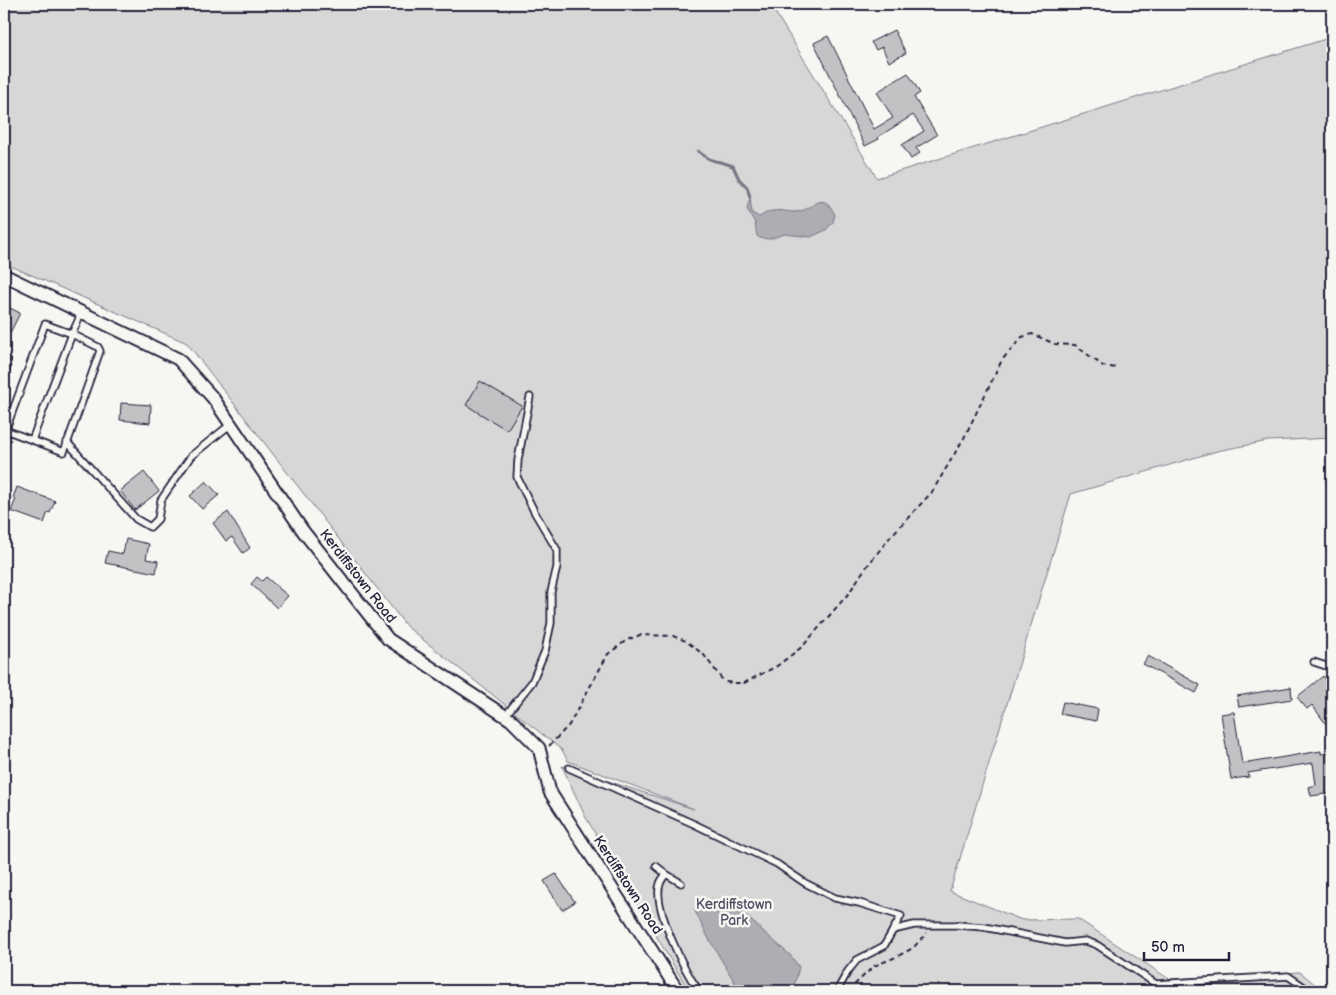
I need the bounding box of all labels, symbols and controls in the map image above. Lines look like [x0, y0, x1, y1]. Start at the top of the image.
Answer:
street label: Kerdiffstown Road [316, 526, 400, 626]
street label: Kerdiffstown Road [590, 833, 666, 937]
park label: Kerdiffstown Park [696, 896, 772, 929]
scale bar [1144, 930, 1228, 962]
text: 50 m [1151, 938, 1185, 957]

